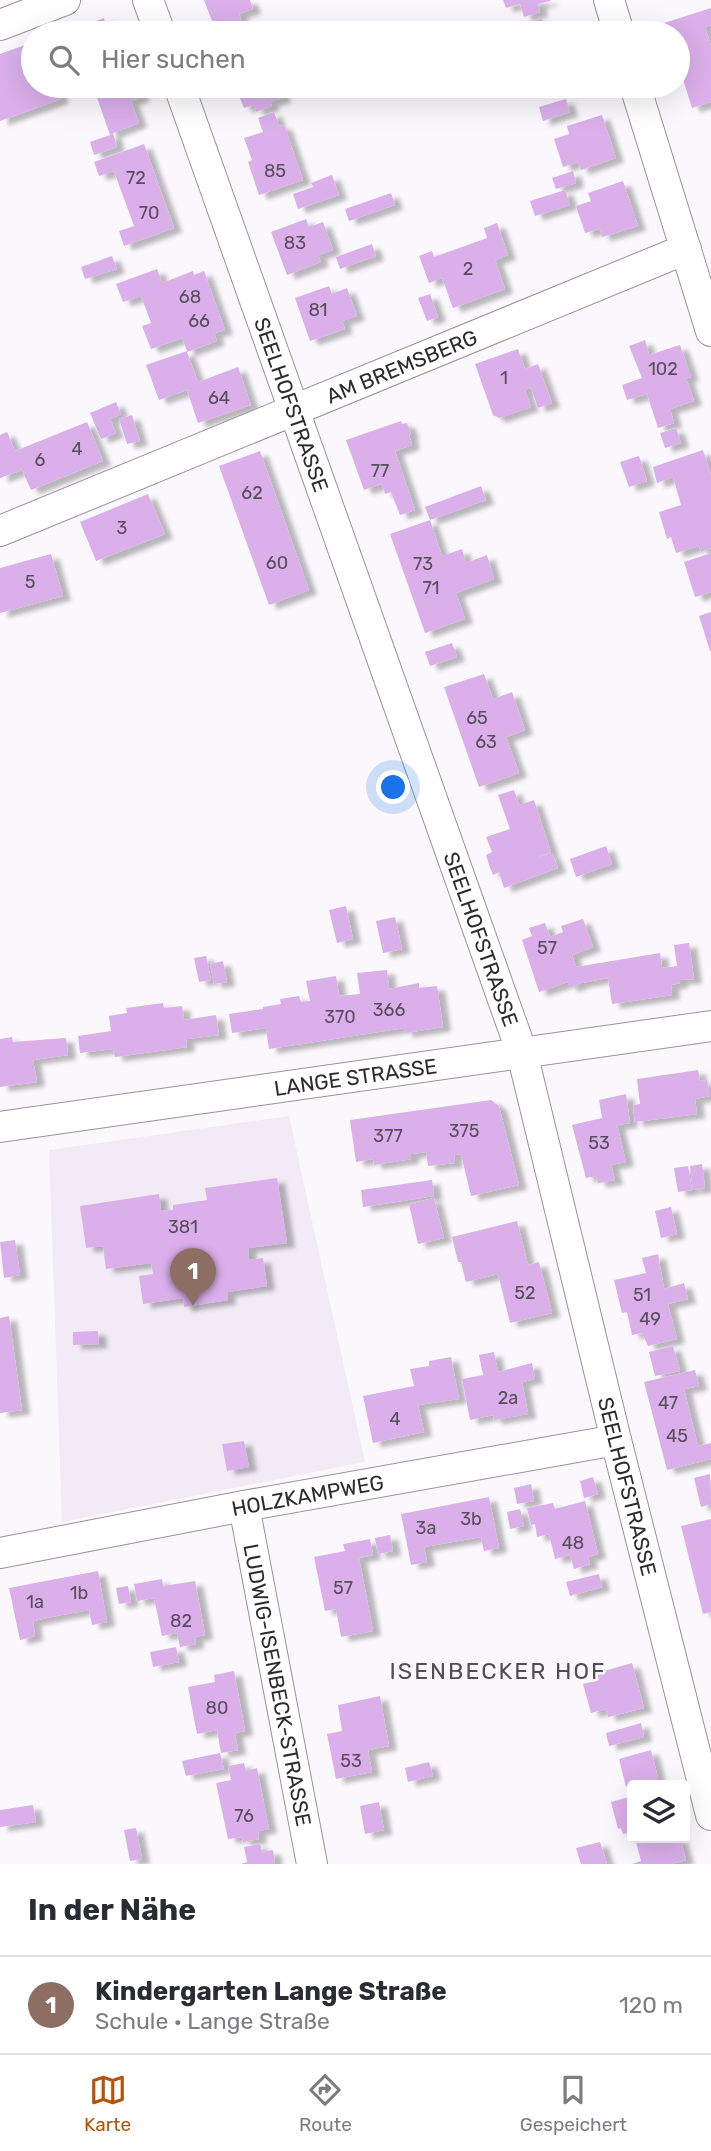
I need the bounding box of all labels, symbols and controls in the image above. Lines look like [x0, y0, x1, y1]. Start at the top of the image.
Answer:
search box [21, 21, 690, 98]
icon: search [45, 41, 83, 79]
text: Hier suchen [101, 44, 246, 75]
house number: 85 [264, 160, 286, 182]
house number: 72 [126, 167, 146, 189]
house number: 70 [139, 202, 159, 224]
house number: 83 [284, 232, 306, 254]
house number: 2 [463, 258, 473, 280]
house number: 68 [179, 286, 201, 308]
house number: 81 [308, 299, 328, 321]
house number: 66 [188, 310, 210, 332]
street label: SEELHOFSTRASSE [250, 314, 334, 495]
street label: AM BREMSBERG [322, 324, 481, 408]
house number: 102 [648, 358, 678, 380]
house number: 1 [500, 367, 508, 389]
house number: 64 [208, 387, 230, 409]
house number: 4 [71, 438, 83, 460]
house number: 6 [35, 449, 46, 471]
house number: 77 [371, 460, 389, 482]
house number: 62 [241, 482, 263, 504]
house number: 3 [117, 517, 127, 539]
house number: 60 [266, 552, 288, 574]
house number: 73 [413, 553, 433, 575]
house number: 5 [25, 571, 35, 593]
house number: 71 [423, 577, 439, 599]
house number: 65 [466, 707, 488, 729]
house number: 63 [475, 731, 497, 753]
your location [376, 770, 410, 804]
street label: SEELHOFSTRASSE [439, 848, 524, 1029]
house number: 57 [537, 937, 557, 959]
house number: 366 [373, 999, 405, 1021]
house number: 370 [324, 1006, 356, 1028]
street label: LANGE STRASSE [272, 1053, 439, 1100]
house number: 375 [449, 1120, 479, 1142]
house number: 377 [373, 1125, 403, 1147]
house number: 53 [588, 1132, 610, 1154]
house number: 381 [168, 1216, 198, 1238]
pin: 1 [170, 1248, 216, 1306]
house number: 52 [514, 1282, 536, 1304]
house number: 51 [633, 1284, 651, 1306]
house number: 49 [639, 1308, 661, 1330]
house number: 2a [498, 1387, 518, 1409]
house number: 47 [658, 1392, 678, 1414]
street label: SEELHOFSTRASSE [593, 1394, 662, 1578]
house number: 4 [389, 1408, 401, 1430]
house number: 45 [666, 1425, 688, 1447]
street label: HOLZKAMPWEG [229, 1469, 386, 1521]
house number: 3b [460, 1508, 482, 1530]
house number: 3a [416, 1517, 436, 1539]
house number: 48 [562, 1532, 584, 1554]
street label: LUDWIG-ISENBECK-STRASSE [239, 1542, 317, 1828]
house number: 57 [333, 1577, 353, 1599]
house number: 1b [70, 1582, 88, 1604]
house number: 1a [26, 1591, 44, 1613]
house number: 82 [170, 1610, 192, 1632]
district label: ISENBECKER HOF [390, 1657, 606, 1685]
house number: 80 [206, 1697, 228, 1719]
house number: 53 [340, 1750, 362, 1772]
map controls [627, 1780, 690, 1843]
button: layers [627, 1780, 690, 1843]
house number: 76 [234, 1805, 254, 1827]
text: In der Nähe [28, 1892, 196, 1928]
text: Kindergarten Lange Straße [95, 1976, 447, 2007]
text: 1 [45, 1991, 57, 2019]
text: 120 m [619, 1991, 683, 2019]
text: Schule · Lange Straße [95, 2007, 330, 2035]
tab: Karte [84, 2071, 131, 2136]
tab: Route [299, 2071, 352, 2136]
tab: Gespeichert [520, 2071, 627, 2136]

